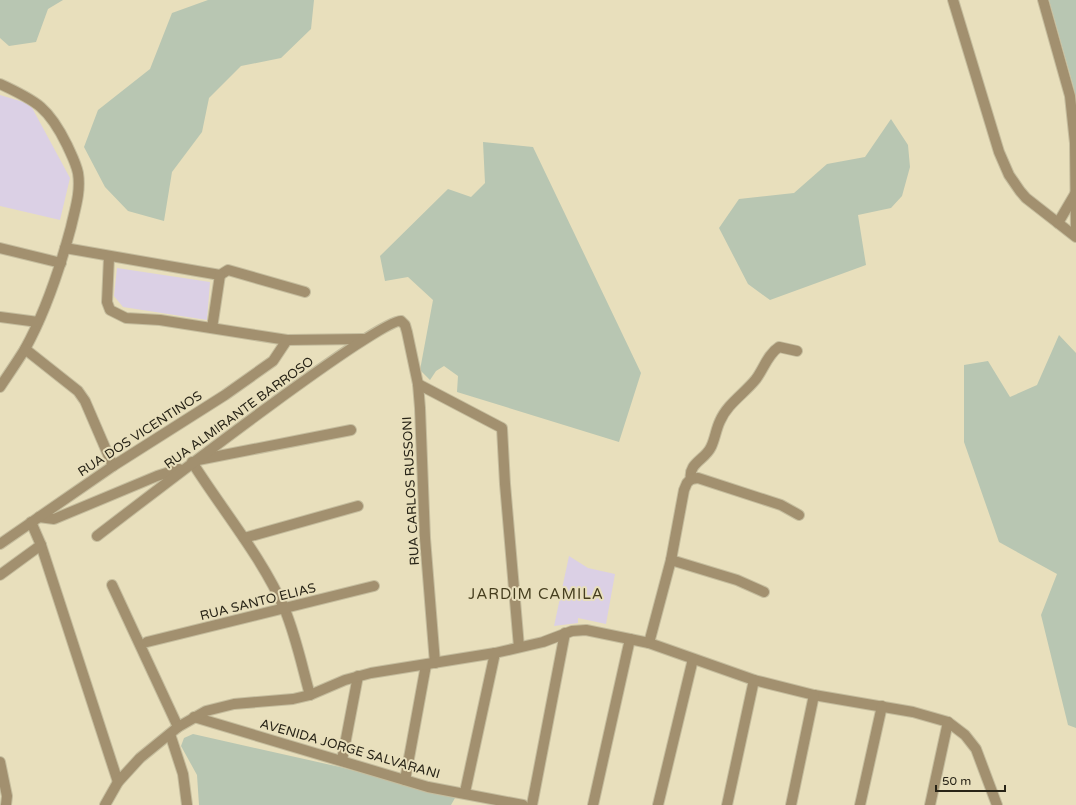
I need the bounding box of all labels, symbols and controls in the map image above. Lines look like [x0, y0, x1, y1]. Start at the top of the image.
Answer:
street label: RUA ALMIRANTE BARROSO [161, 353, 317, 473]
street label: RUA DOS VICENTINOS [75, 388, 205, 480]
street label: RUA CARLOS RUSSONI [399, 416, 423, 566]
street label: RUA SANTO ELIAS [198, 580, 318, 624]
district label: JARDIM CAMILA [468, 585, 604, 603]
street label: AVENIDA JORGE SALVARANI [258, 716, 442, 782]
scale bar [936, 767, 1005, 793]
text: 50 m [942, 774, 971, 788]

